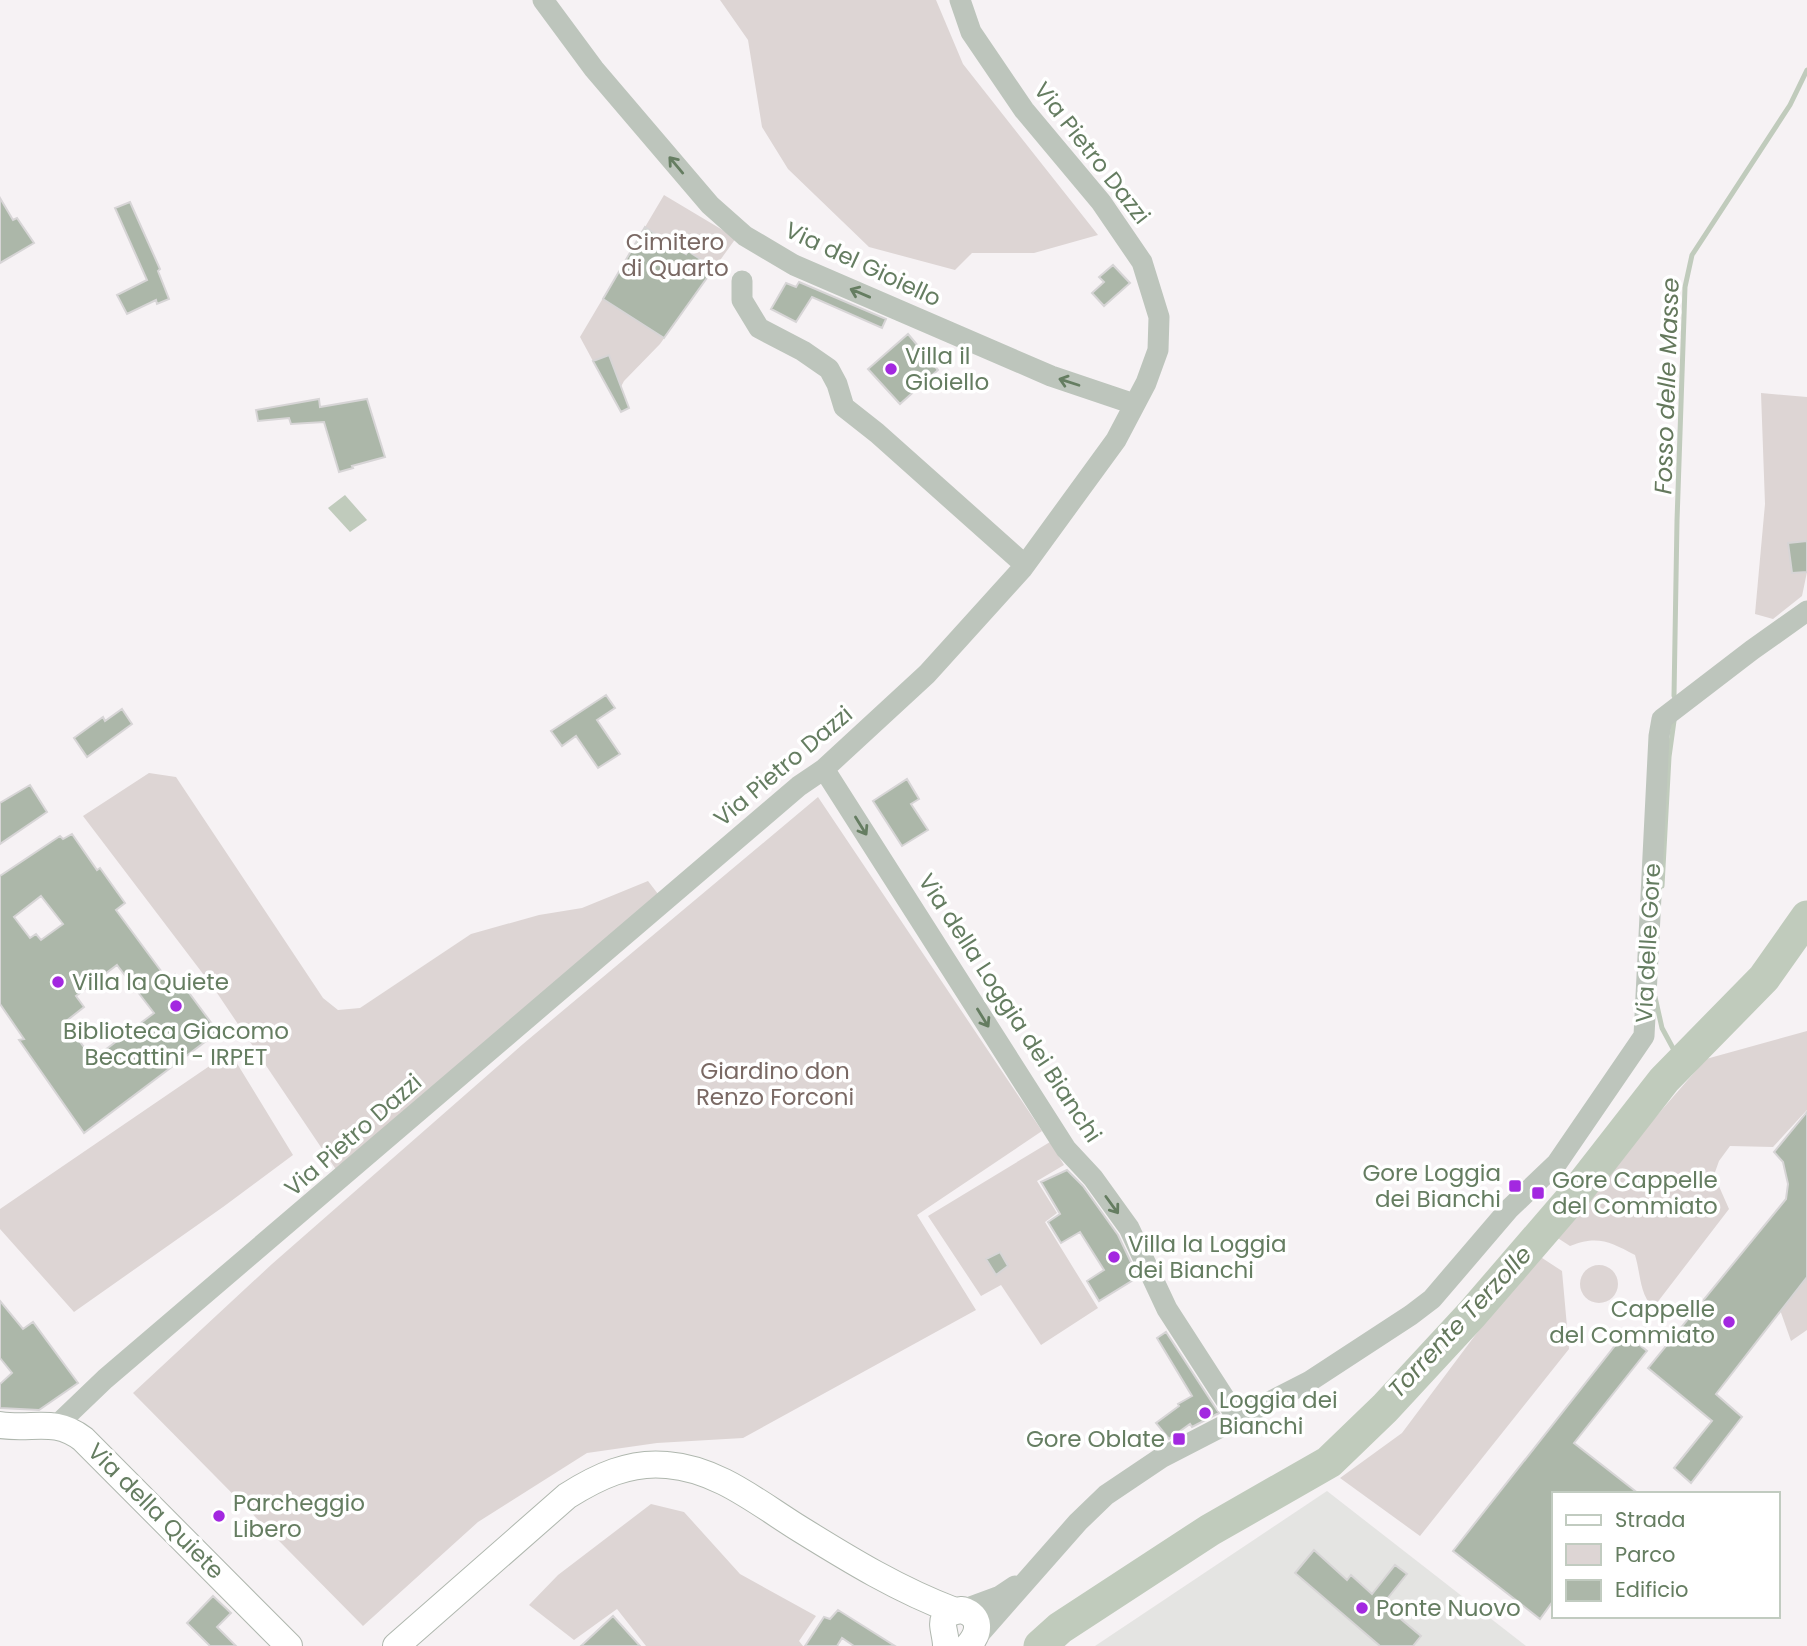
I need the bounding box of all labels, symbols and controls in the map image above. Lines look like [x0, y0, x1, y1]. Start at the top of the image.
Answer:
street label: Via Pietro Dazzi [1026, 75, 1158, 231]
one-way arrow [668, 157, 684, 175]
street label: Via del Gioiello [780, 214, 946, 314]
park label: Cimitero di Quarto [621, 226, 729, 284]
water label: Fosso delle Masse [1646, 277, 1687, 495]
one-way arrow [849, 286, 871, 299]
place label: Villa il Gioiello [905, 340, 989, 398]
marker: Villa il Gioiello [883, 361, 899, 377]
one-way arrow [1059, 375, 1081, 387]
street label: Via Pietro Dazzi [707, 698, 859, 834]
one-way arrow [854, 816, 868, 836]
street label: Via delle Gore [1628, 862, 1668, 1024]
street label: Via della Loggia dei Bianchi [911, 867, 1109, 1149]
place label: Villa la Quiete [72, 966, 229, 998]
marker: Villa la Quiete [50, 974, 66, 990]
marker: Biblioteca Giacomo Becattini - IRPET [168, 998, 184, 1014]
one-way arrow [976, 1008, 990, 1028]
place label: Biblioteca Giacomo Becattini - IRPET [63, 1015, 289, 1073]
park label: Giardino don Renzo Forconi [696, 1055, 854, 1113]
street label: Via Pietro Dazzi [277, 1066, 429, 1204]
place label: Gore Loggia dei Bianchi [1362, 1157, 1501, 1215]
place label: Gore Cappelle del Commiato [1552, 1164, 1718, 1222]
marker: Gore Loggia dei Bianchi [1507, 1178, 1523, 1194]
marker: Gore Cappelle del Commiato [1530, 1185, 1546, 1201]
one-way arrow [1105, 1195, 1119, 1214]
place label: Villa la Loggia dei Bianchi [1128, 1228, 1287, 1286]
water label: Torrente Terzolle [1380, 1238, 1539, 1405]
marker: Villa la Loggia dei Bianchi [1106, 1249, 1122, 1265]
place label: Cappelle del Commiato [1549, 1293, 1715, 1351]
marker: Cappelle del Commiato [1721, 1314, 1737, 1330]
place label: Loggia dei Bianchi [1219, 1384, 1338, 1442]
marker: Loggia dei Bianchi [1197, 1405, 1213, 1421]
place label: Gore Oblate [1026, 1423, 1165, 1455]
marker: Gore Oblate [1171, 1431, 1187, 1447]
street label: Via della Quiete [81, 1436, 231, 1586]
place label: Parcheggio Libero [233, 1487, 365, 1545]
legend [1552, 1492, 1779, 1618]
text: Strada [1615, 1505, 1685, 1534]
marker: Parcheggio Libero [211, 1508, 227, 1524]
text: Parco [1615, 1540, 1675, 1569]
text: Edificio [1615, 1575, 1689, 1604]
place label: Ponte Nuovo [1376, 1592, 1521, 1624]
marker: Ponte Nuovo [1354, 1600, 1370, 1616]

